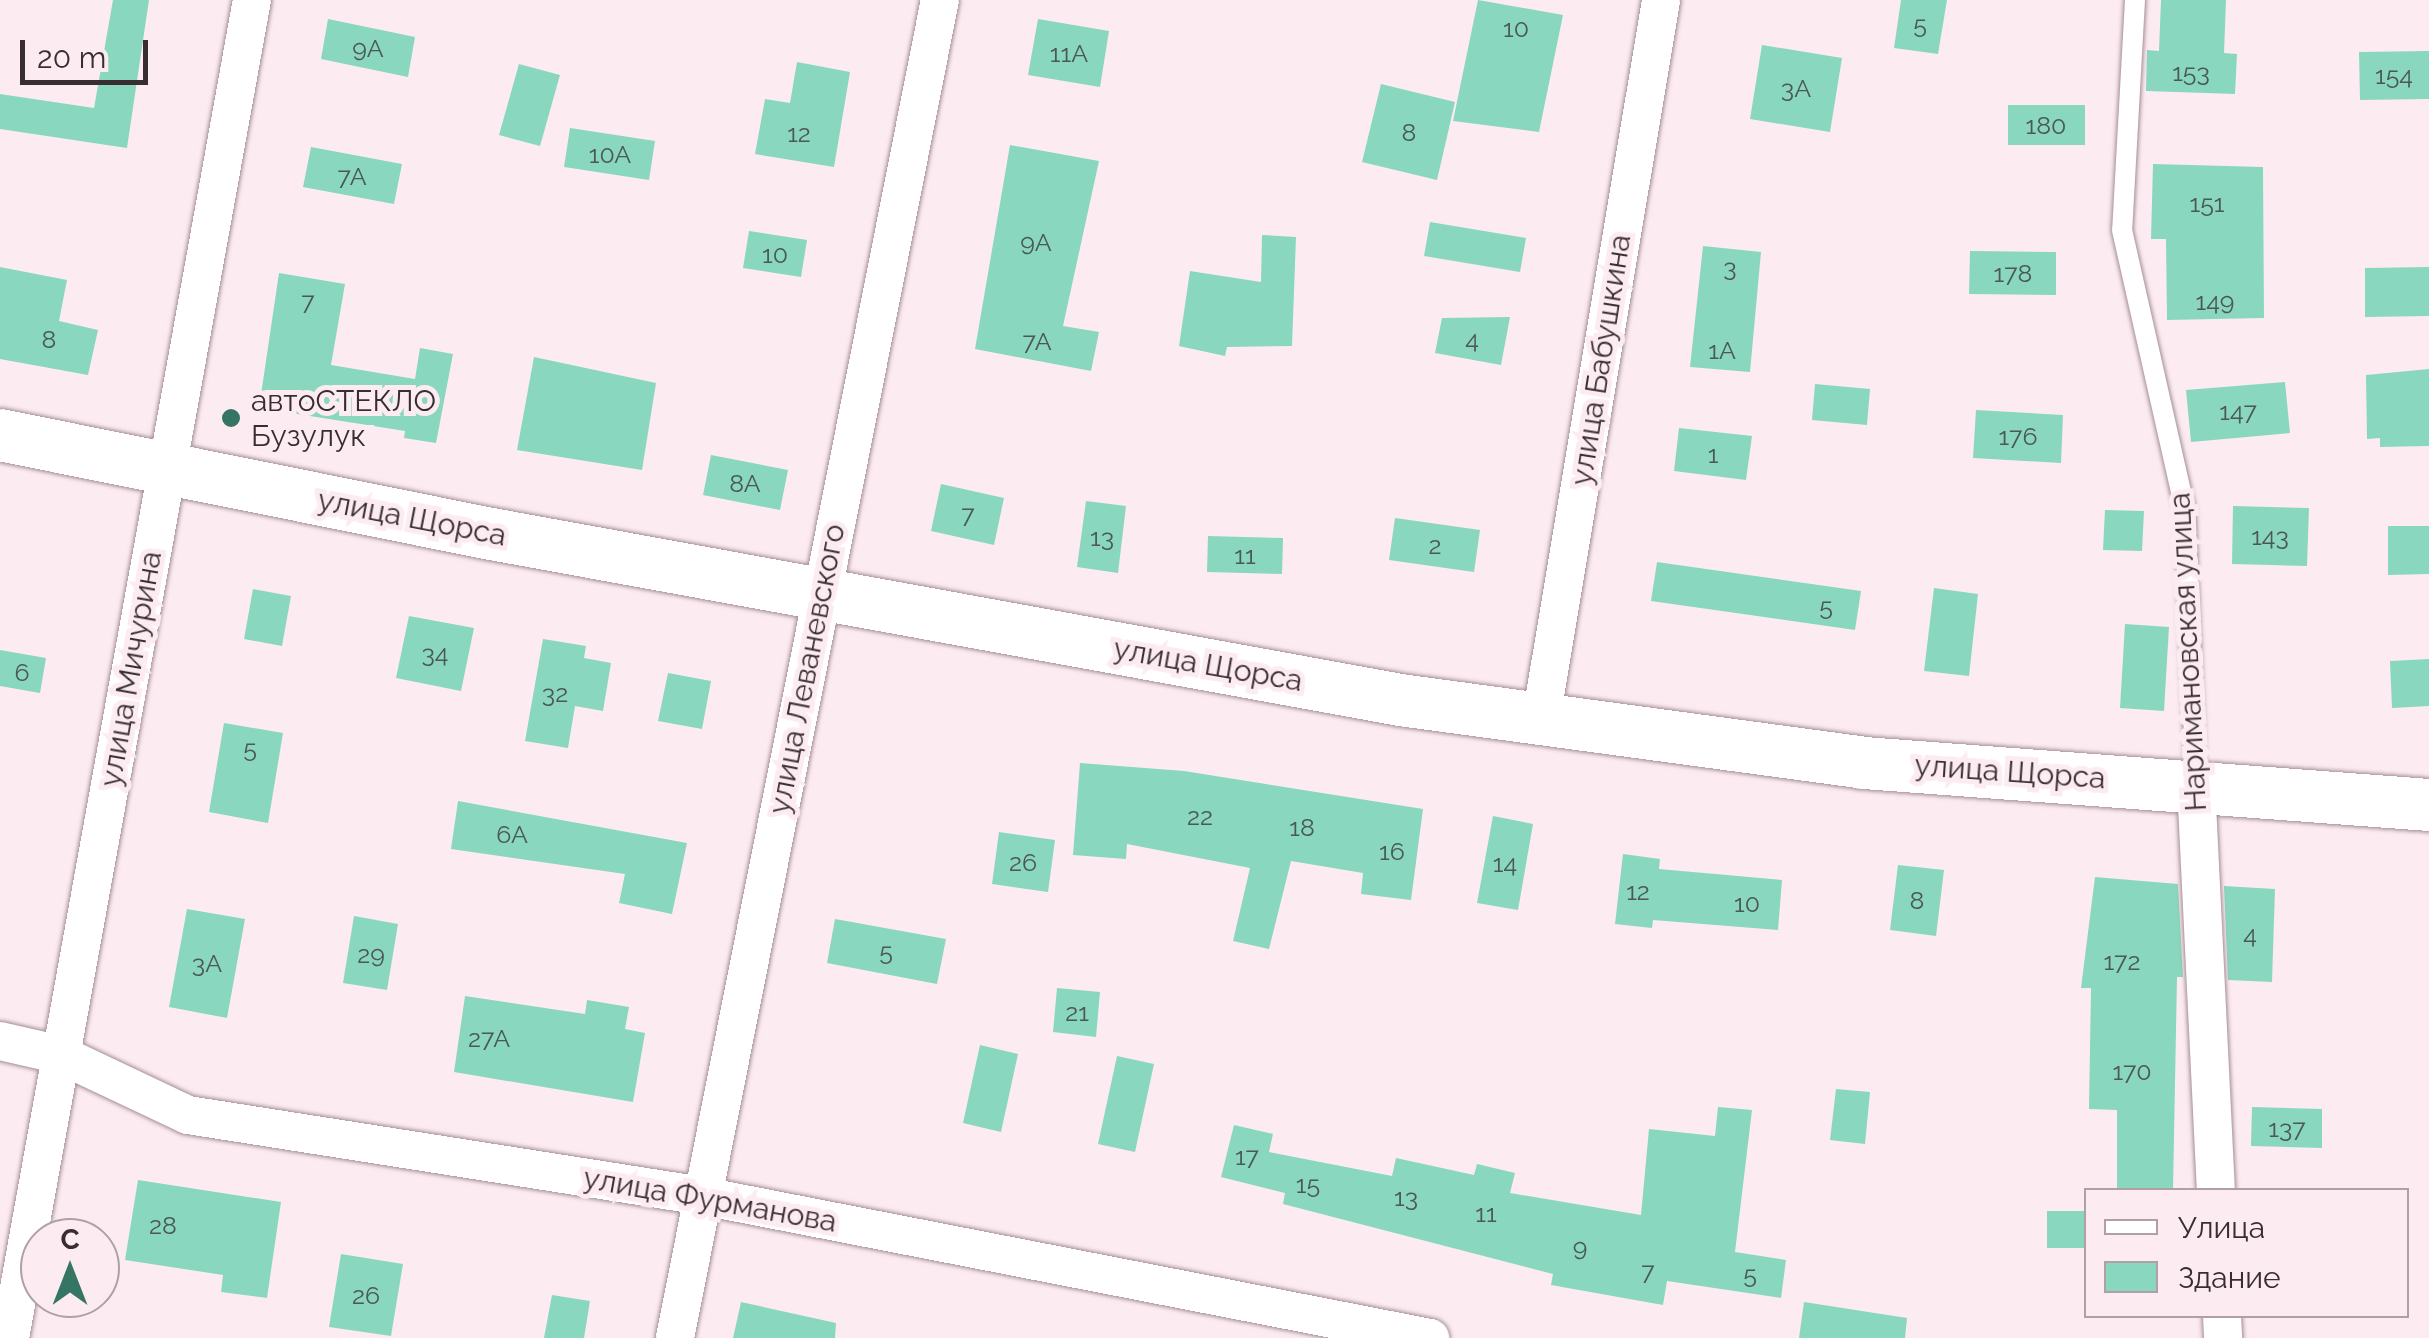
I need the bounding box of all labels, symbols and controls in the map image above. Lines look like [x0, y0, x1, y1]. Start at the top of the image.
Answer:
house number: 5 [1913, 9, 1927, 39]
house number: 10 [1503, 13, 1529, 43]
scale bar [25, 20, 152, 82]
house number: 9А [352, 33, 384, 63]
house number: 11А [1050, 38, 1088, 68]
text: 20 m [37, 40, 106, 75]
house number: 153 [2172, 57, 2210, 87]
house number: 154 [2375, 60, 2413, 90]
house number: 3А [1781, 73, 1811, 103]
house number: 180 [2026, 110, 2066, 140]
house number: 8 [1402, 117, 1416, 147]
house number: 12 [787, 118, 811, 148]
house number: 10А [589, 139, 631, 169]
house number: 7А [337, 161, 367, 191]
house number: 151 [2189, 188, 2225, 218]
house number: 9А [1020, 227, 1052, 257]
street label: улица Бабушкина [1563, 232, 1639, 488]
house number: 10 [762, 239, 788, 269]
house number: 3 [1723, 252, 1737, 282]
house number: 178 [1994, 258, 2032, 288]
house number: 7 [301, 286, 315, 316]
house number: 149 [2196, 286, 2234, 316]
house number: 8 [42, 324, 56, 354]
house number: 4 [1465, 324, 1479, 354]
house number: 7А [1022, 326, 1052, 356]
house number: 1А [1708, 335, 1736, 365]
place label: автоСТЕКЛО Бузулук [251, 383, 436, 454]
house number: 147 [2219, 396, 2257, 426]
marker: автоСТЕКЛО Бузулук [220, 407, 242, 429]
house number: 176 [1998, 421, 2038, 451]
house number: 1 [1708, 439, 1718, 469]
house number: 8А [729, 468, 761, 498]
street label: улица Щорса [315, 482, 509, 554]
street label: Наримановская улица [2162, 491, 2214, 813]
house number: 7 [961, 499, 975, 529]
street label: улица Леваневского [761, 521, 853, 817]
house number: 143 [2251, 521, 2289, 551]
house number: 13 [1090, 522, 1114, 552]
house number: 2 [1428, 530, 1442, 560]
house number: 11 [1234, 540, 1256, 570]
street label: улица Мичурина [93, 548, 169, 790]
house number: 5 [1819, 591, 1833, 621]
street label: улица Щорса [1111, 631, 1305, 699]
house number: 34 [422, 638, 448, 668]
house number: 6 [14, 657, 30, 687]
house number: 32 [542, 678, 568, 708]
house number: 5 [243, 733, 257, 763]
street label: улица Щорса [1913, 747, 2107, 797]
house number: 22 [1187, 801, 1213, 831]
house number: 18 [1289, 812, 1315, 842]
house number: 6А [496, 819, 528, 849]
house number: 16 [1379, 836, 1405, 866]
house number: 26 [1009, 847, 1037, 877]
house number: 14 [1493, 848, 1517, 878]
house number: 12 [1626, 876, 1650, 906]
house number: 8 [1910, 885, 1924, 915]
house number: 10 [1734, 888, 1760, 918]
house number: 4 [2243, 919, 2257, 949]
house number: 5 [879, 936, 893, 966]
house number: 29 [357, 939, 385, 969]
house number: 172 [2104, 946, 2140, 976]
house number: 3А [192, 948, 222, 978]
house number: 21 [1065, 997, 1089, 1027]
house number: 27А [468, 1023, 510, 1053]
house number: 170 [2112, 1056, 2152, 1086]
house number: 137 [2268, 1113, 2306, 1143]
house number: 17 [1235, 1141, 1259, 1171]
street label: улица Фурманова [581, 1160, 839, 1240]
house number: 15 [1296, 1169, 1320, 1199]
house number: 13 [1394, 1182, 1418, 1212]
legend [2084, 1188, 2409, 1318]
house number: 11 [1475, 1198, 1497, 1228]
house number: 28 [149, 1210, 177, 1240]
text: Улица [2178, 1210, 2265, 1245]
north arrow [20, 1218, 120, 1318]
text: С [60, 1223, 80, 1256]
house number: 9 [1573, 1232, 1587, 1262]
house number: 7 [1641, 1256, 1655, 1286]
house number: 5 [1743, 1259, 1757, 1289]
text: Здание [2178, 1260, 2281, 1295]
house number: 26 [352, 1280, 380, 1310]

